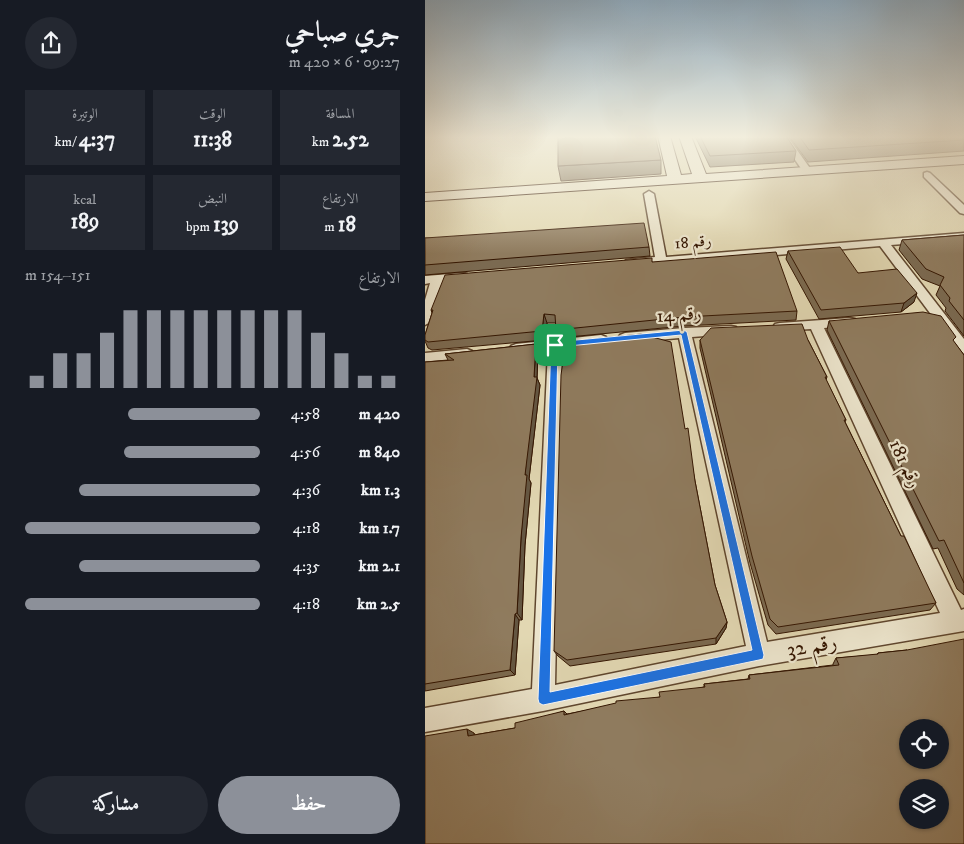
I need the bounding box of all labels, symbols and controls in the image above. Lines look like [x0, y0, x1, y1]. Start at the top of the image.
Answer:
text: جري صباحي [285, 15, 400, 50]
button: share [25, 17, 77, 69]
text: 09:27 · 6 × 420 m [289, 52, 400, 72]
text: الوتيرة [72, 105, 98, 123]
text: الوقت [199, 105, 226, 123]
text: المسافة [326, 105, 354, 123]
text: 4:37 [79, 127, 115, 153]
text: 11:38 [193, 127, 232, 153]
text: 2.52 [332, 127, 368, 153]
text: /km [54, 133, 79, 151]
text: km [312, 133, 332, 151]
text: النبض [198, 190, 227, 208]
text: الارتفاع [322, 190, 358, 208]
text: kcal [73, 191, 96, 209]
text: 189 [70, 209, 99, 235]
text: 139 [213, 212, 239, 238]
text: 18 [338, 212, 356, 238]
text: bpm [186, 218, 213, 236]
text: m [324, 218, 338, 236]
street label: رقم 18 [674, 230, 713, 259]
text: 151–154 m [25, 265, 91, 285]
text: الارتفاع [358, 268, 400, 288]
street label: رقم 14 [656, 302, 703, 334]
pin [534, 324, 576, 366]
icon: arrive [541, 331, 569, 359]
text: 4:58 [291, 404, 320, 424]
text: 420 m [359, 404, 400, 424]
street label: رقم 181 [878, 436, 926, 494]
text: 4:56 [290, 442, 320, 462]
text: 840 m [359, 442, 400, 462]
text: 4:36 [292, 480, 320, 500]
text: 1.3 km [361, 480, 400, 500]
text: 4:18 [293, 518, 320, 538]
text: 1.7 km [359, 518, 400, 538]
text: 4:35 [293, 556, 320, 576]
text: 2.1 km [359, 556, 400, 576]
text: 4:18 [293, 594, 320, 614]
text: 2.5 km [357, 594, 400, 614]
street label: رقم 32 [785, 628, 840, 670]
map controls [899, 719, 949, 829]
button: locate [899, 719, 949, 769]
button: مشاركة [25, 776, 208, 834]
button: حفظ [218, 776, 400, 834]
button: layers [899, 779, 949, 829]

